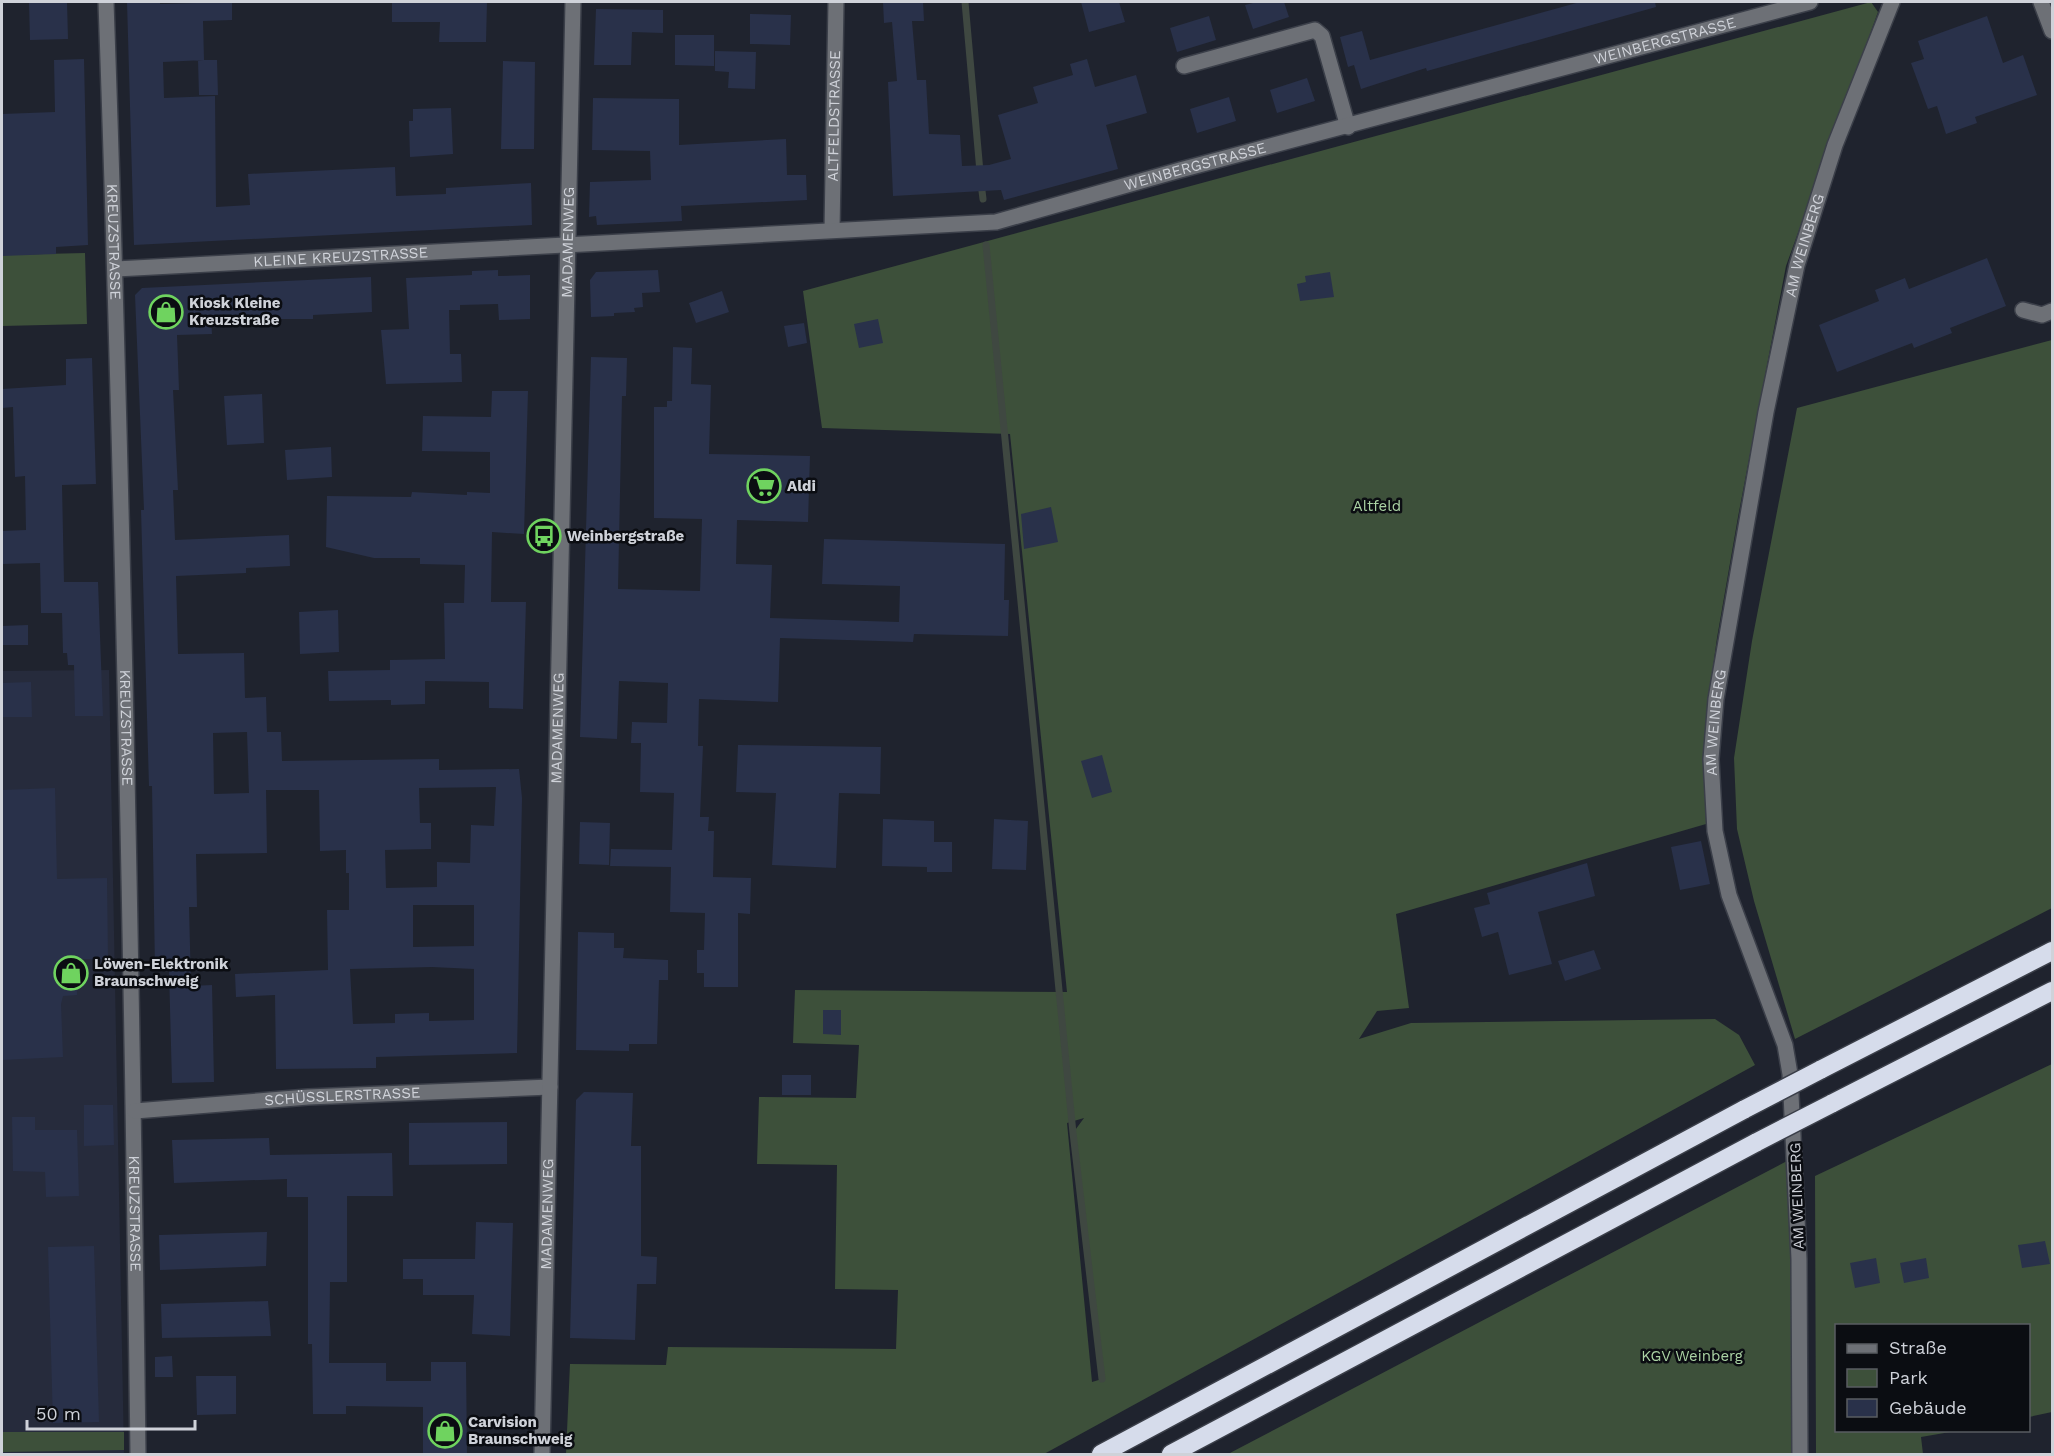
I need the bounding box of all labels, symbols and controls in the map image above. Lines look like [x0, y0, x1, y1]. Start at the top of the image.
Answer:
street label: WEINBERGSTRASSE [1592, 13, 1738, 68]
street label: ALTFELDSTRASSE [824, 50, 844, 182]
street label: WEINBERGSTRASSE [1122, 138, 1268, 194]
street label: KREUZSTRASSE [103, 183, 124, 300]
street label: MADAMENWEG [558, 187, 578, 298]
street label: AM WEINBERG [1781, 191, 1828, 299]
street label: KLEINE KREUZSTRASSE [253, 243, 428, 271]
shop icon: Kiosk Kleine Kreuzstraße [148, 294, 184, 330]
place label: Kiosk Kleine Kreuzstraße [189, 294, 281, 329]
supermarket icon: Aldi [746, 468, 782, 504]
place label: Aldi [787, 477, 816, 495]
park label: Altfeld [1353, 497, 1401, 515]
bus stop icon: Weinbergstraße [526, 518, 562, 554]
place label: Weinbergstraße [567, 527, 685, 545]
street label: AM WEINBERG [1702, 668, 1730, 776]
street label: KREUZSTRASSE [116, 669, 136, 786]
street label: MADAMENWEG [547, 672, 568, 784]
shop icon: Löwen-Elektronik Braunschweig [53, 955, 89, 991]
place label: Löwen-Elektronik Braunschweig [94, 955, 229, 990]
street label: SCHÜSSLERSTRASSE [264, 1083, 421, 1109]
street label: AM WEINBERG [1786, 1142, 1808, 1250]
street label: KREUZSTRASSE [125, 1155, 145, 1272]
street label: MADAMENWEG [537, 1158, 557, 1270]
legend [1835, 1324, 2030, 1432]
text: Straße [1889, 1337, 1947, 1358]
park label: KGV Weinberg [1641, 1347, 1743, 1365]
text: Park [1889, 1367, 1928, 1388]
scale bar [27, 1393, 195, 1431]
text: Gebäude [1889, 1397, 1967, 1418]
text: 50 m [36, 1403, 81, 1424]
shop icon: Carvision Braunschweig [427, 1413, 463, 1449]
place label: Carvision Braunschweig [468, 1413, 573, 1448]

